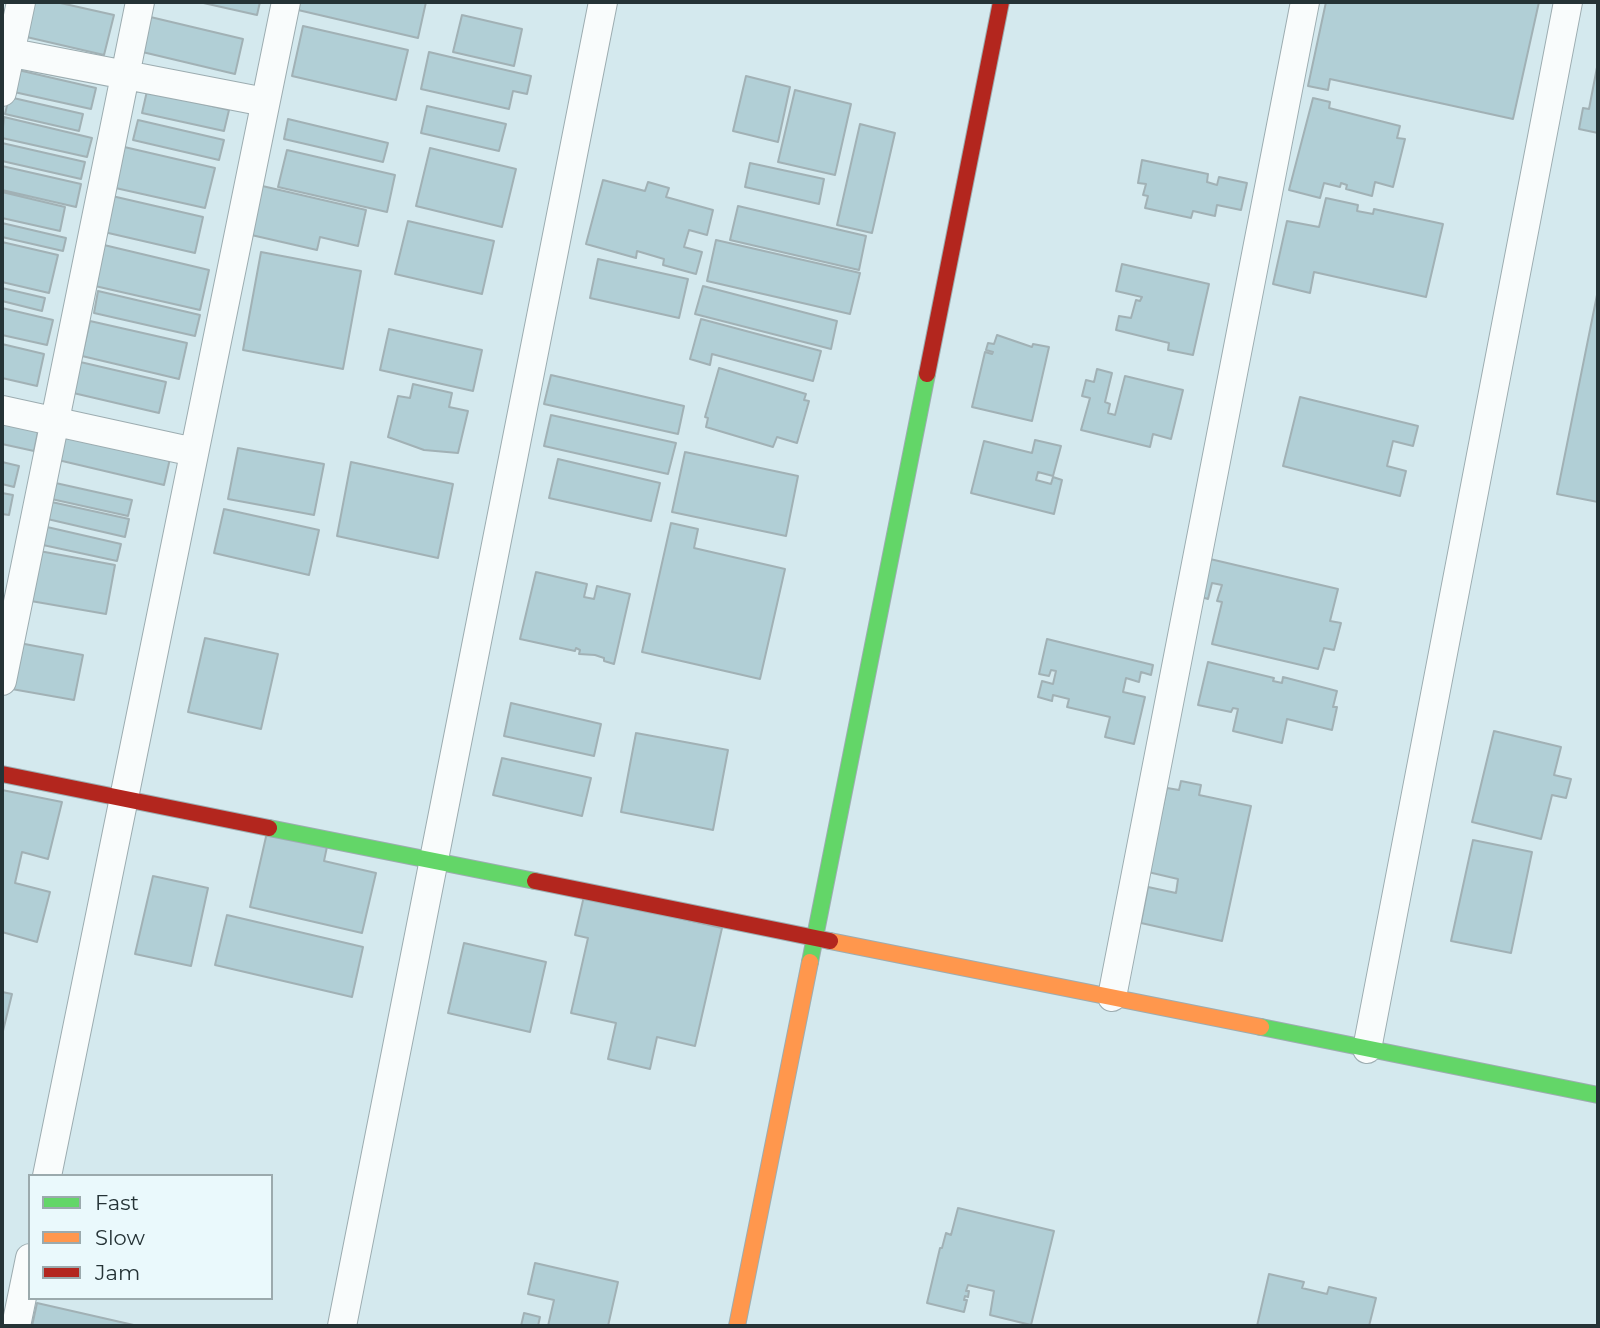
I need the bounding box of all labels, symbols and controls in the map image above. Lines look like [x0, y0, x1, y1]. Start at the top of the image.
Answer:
legend [28, 1174, 273, 1300]
text: Fast [95, 1190, 139, 1215]
text: Slow [95, 1225, 145, 1250]
text: Jam [95, 1260, 140, 1285]

